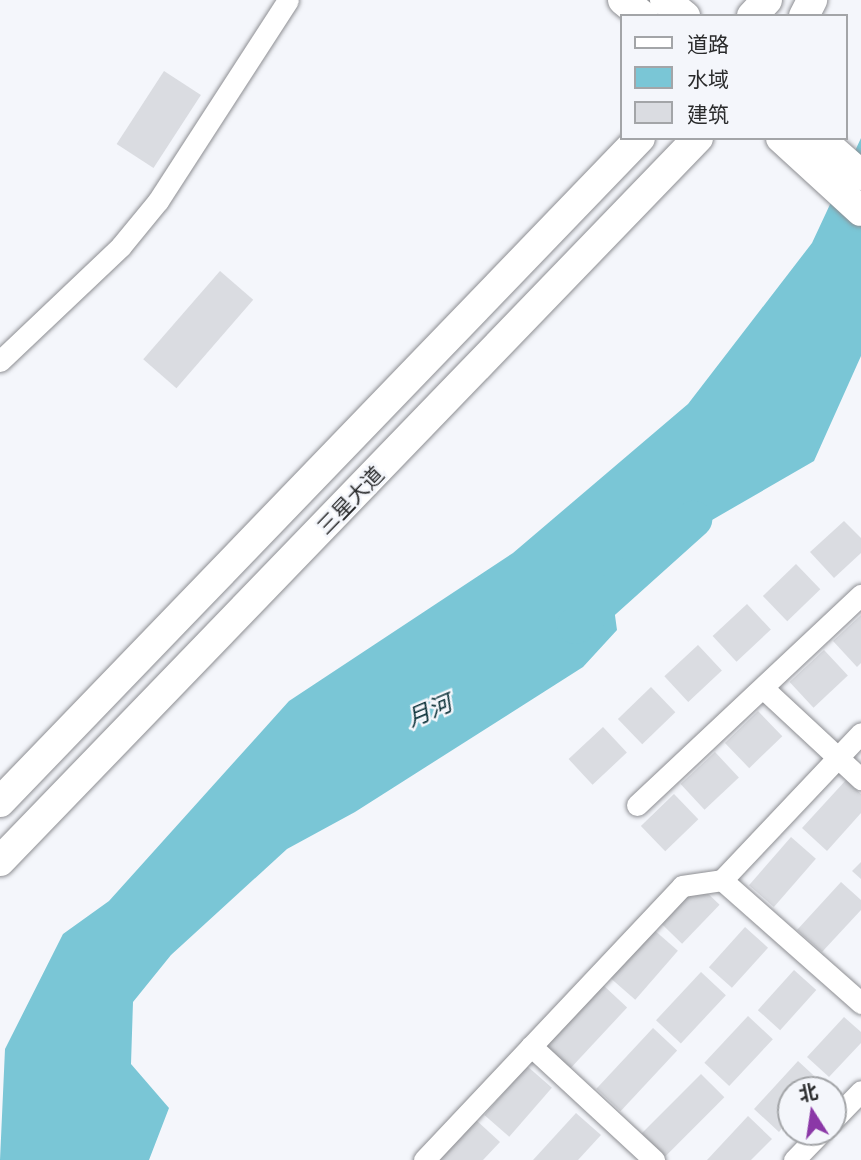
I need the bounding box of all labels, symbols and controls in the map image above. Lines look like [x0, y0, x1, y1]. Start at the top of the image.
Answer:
legend [620, 14, 847, 140]
text: 道路 [687, 31, 729, 56]
text: 水域 [687, 66, 729, 91]
text: 建筑 [687, 101, 729, 126]
street label: 三星大道 [312, 461, 388, 539]
water label: 月河 [402, 688, 456, 732]
north arrow [777, 1076, 847, 1146]
text: 北 [796, 1079, 820, 1105]

